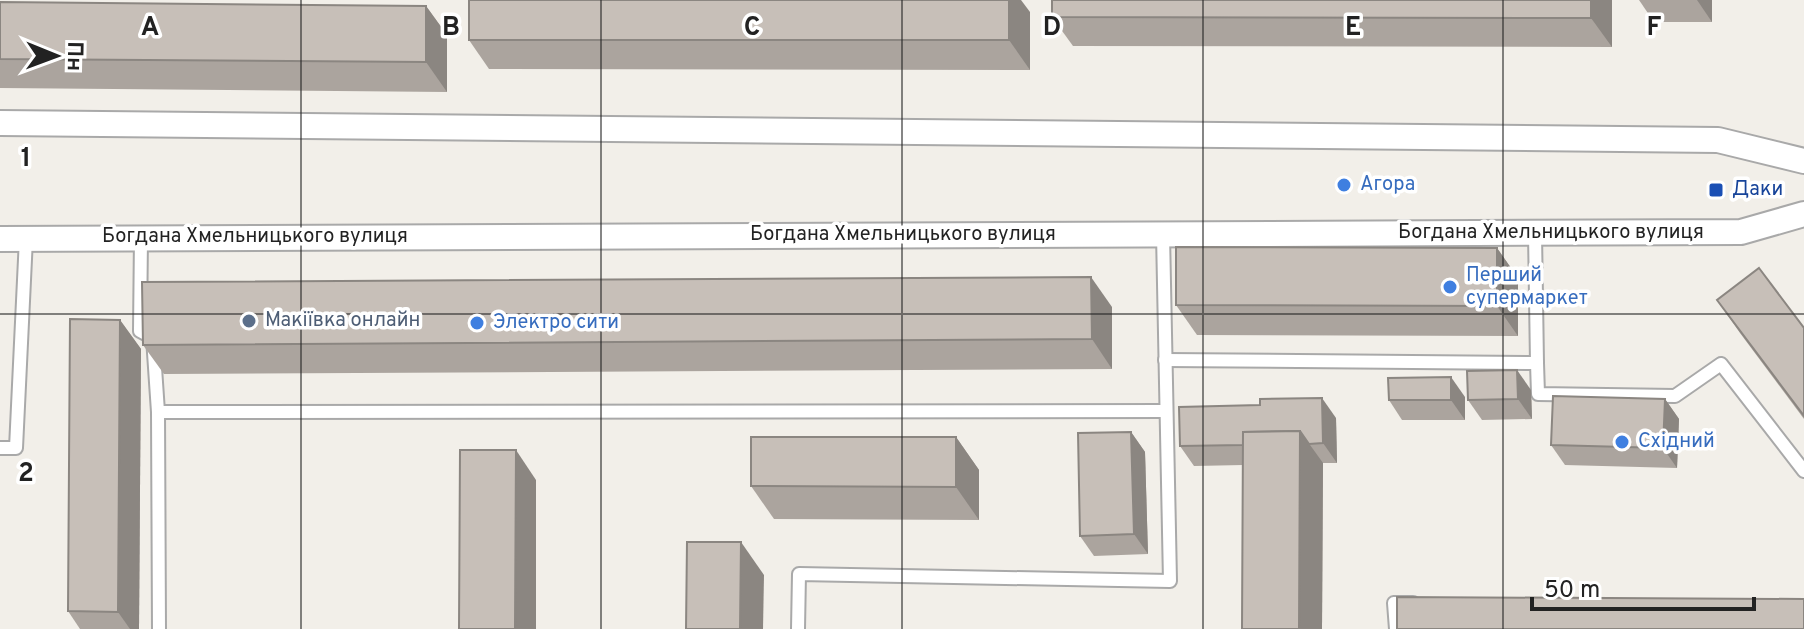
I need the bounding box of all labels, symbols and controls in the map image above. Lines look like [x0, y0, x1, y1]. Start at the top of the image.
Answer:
text: A [141, 12, 159, 45]
text: B [442, 12, 460, 45]
text: C [744, 12, 760, 45]
text: D [1043, 12, 1061, 45]
text: E [1345, 12, 1361, 45]
text: F [1647, 12, 1662, 45]
north arrow [16, 16, 96, 96]
text: Пн [60, 41, 87, 71]
text: 1 [21, 143, 31, 176]
place label: Агора [1360, 172, 1415, 198]
marker: Агора [1335, 176, 1353, 194]
place label: Даки [1732, 177, 1783, 203]
marker: Даки [1707, 181, 1725, 199]
street label: Богдана Хмельницького вулиця [1398, 220, 1704, 246]
street label: Богдана Хмельницького вулиця [750, 222, 1056, 248]
street label: Богдана Хмельницького вулиця [102, 224, 408, 250]
place label: Перший супермаркет [1466, 263, 1588, 312]
marker: Перший супермаркет [1441, 278, 1459, 296]
place label: Макіївка онлайн [265, 308, 420, 334]
place label: Электро сити [493, 310, 619, 336]
marker: Макіївка онлайн [240, 312, 258, 330]
marker: Электро сити [468, 314, 486, 332]
place label: Східний [1638, 429, 1715, 455]
marker: Східний [1613, 433, 1631, 451]
text: 2 [18, 458, 34, 491]
scale bar [1532, 561, 1754, 611]
text: 50 m [1544, 576, 1600, 606]

